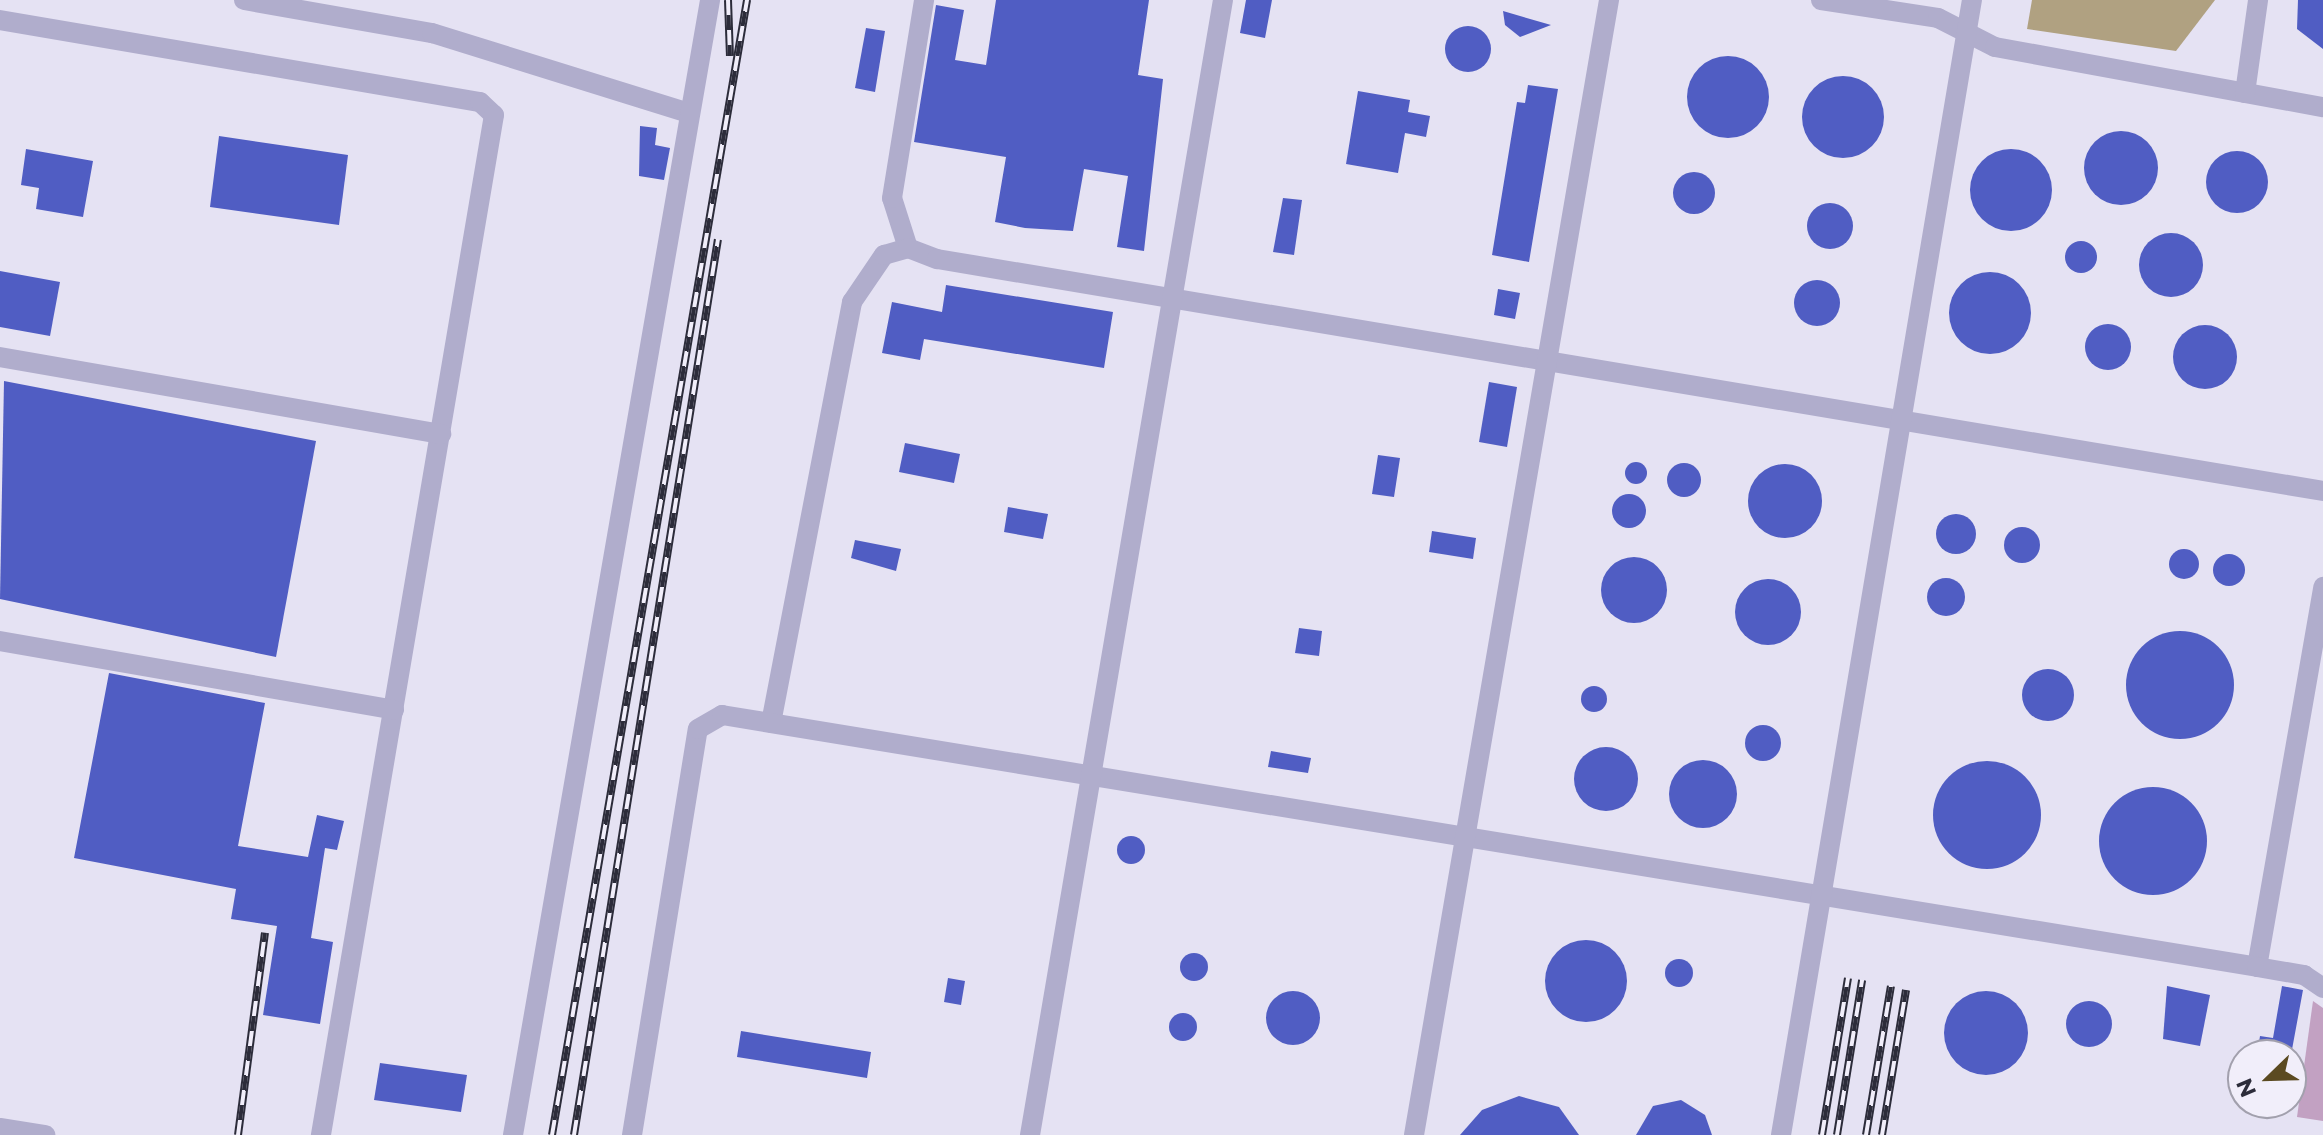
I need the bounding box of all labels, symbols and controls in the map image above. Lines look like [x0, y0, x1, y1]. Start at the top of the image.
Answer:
north arrow [2227, 1039, 2307, 1119]
text: N [2230, 1074, 2262, 1101]

